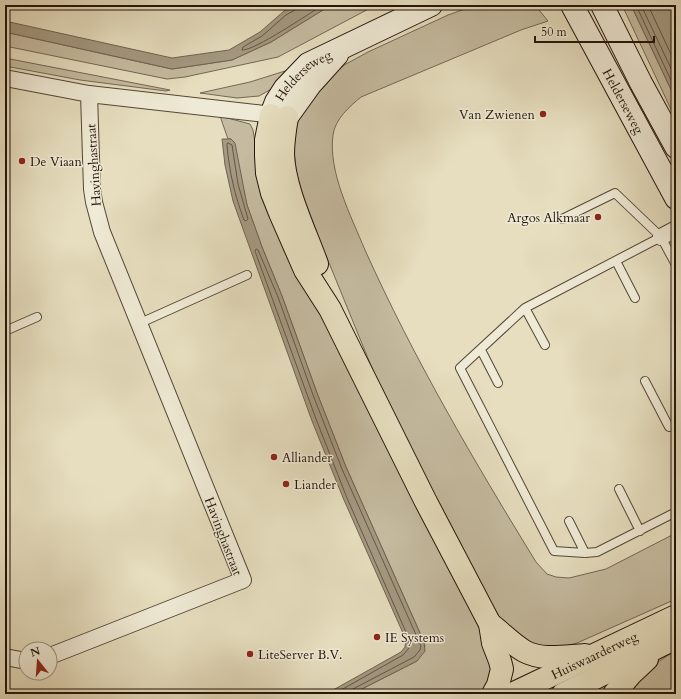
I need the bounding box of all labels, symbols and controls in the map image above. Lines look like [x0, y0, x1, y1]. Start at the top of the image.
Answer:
scale bar [535, 18, 654, 44]
text: 50 m [541, 24, 568, 40]
street label: Helderseweg [271, 46, 335, 105]
street label: Helderseweg [598, 66, 648, 138]
place label: Van Zwienen [459, 106, 536, 124]
marker: Van Zwienen [538, 109, 548, 119]
street label: Havinghastraat [82, 123, 106, 207]
place label: De Viaan [30, 153, 82, 171]
marker: De Viaan [17, 156, 27, 166]
place label: Argos Alkmaar [507, 209, 590, 227]
marker: Argos Alkmaar [593, 212, 603, 222]
place label: Alliander [282, 449, 332, 467]
marker: Alliander [269, 452, 279, 462]
place label: Liander [294, 476, 336, 494]
marker: Liander [281, 479, 291, 489]
street label: Havinghastraat [200, 495, 246, 578]
street label: Huiswaarderweg [548, 627, 641, 684]
place label: IE Systems [385, 629, 444, 647]
marker: IE Systems [372, 632, 382, 642]
north arrow [18, 641, 58, 681]
text: N [28, 643, 42, 660]
place label: LiteServer B.V. [258, 646, 342, 664]
marker: LiteServer B.V. [245, 649, 255, 659]

